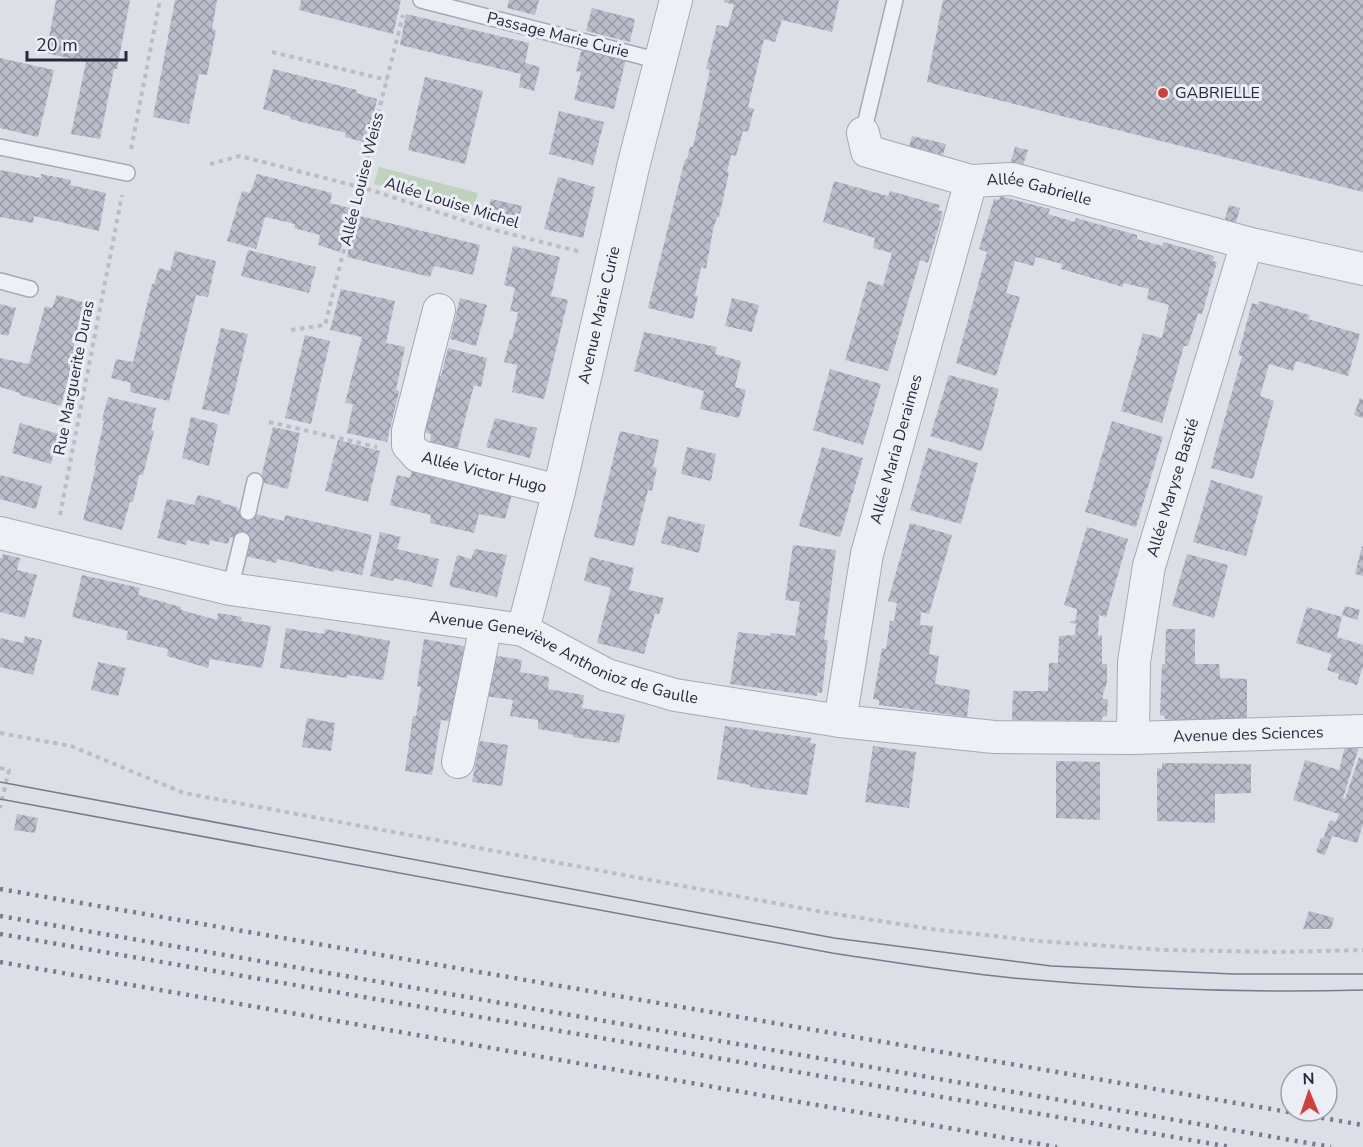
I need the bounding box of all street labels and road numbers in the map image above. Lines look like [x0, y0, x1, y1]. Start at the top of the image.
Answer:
street label: Passage Marie Curie [485, 7, 631, 63]
street label: Allée Louise Weiss [335, 110, 389, 248]
street label: Allée Gabrielle [986, 168, 1094, 211]
street label: Allée Louise Michel [382, 172, 522, 234]
street label: Avenue Marie Curie [573, 244, 626, 386]
street label: Rue Marguerite Duras [48, 299, 100, 457]
street label: Allée Maria Deraimes [865, 372, 928, 527]
street label: Allée Maryse Bastié [1141, 416, 1204, 560]
street label: Allée Victor Hugo [419, 446, 549, 499]
street label: Avenue Geneviève Anthonioz de Gaulle [428, 606, 700, 709]
street label: Avenue des Sciences [1173, 721, 1324, 748]

